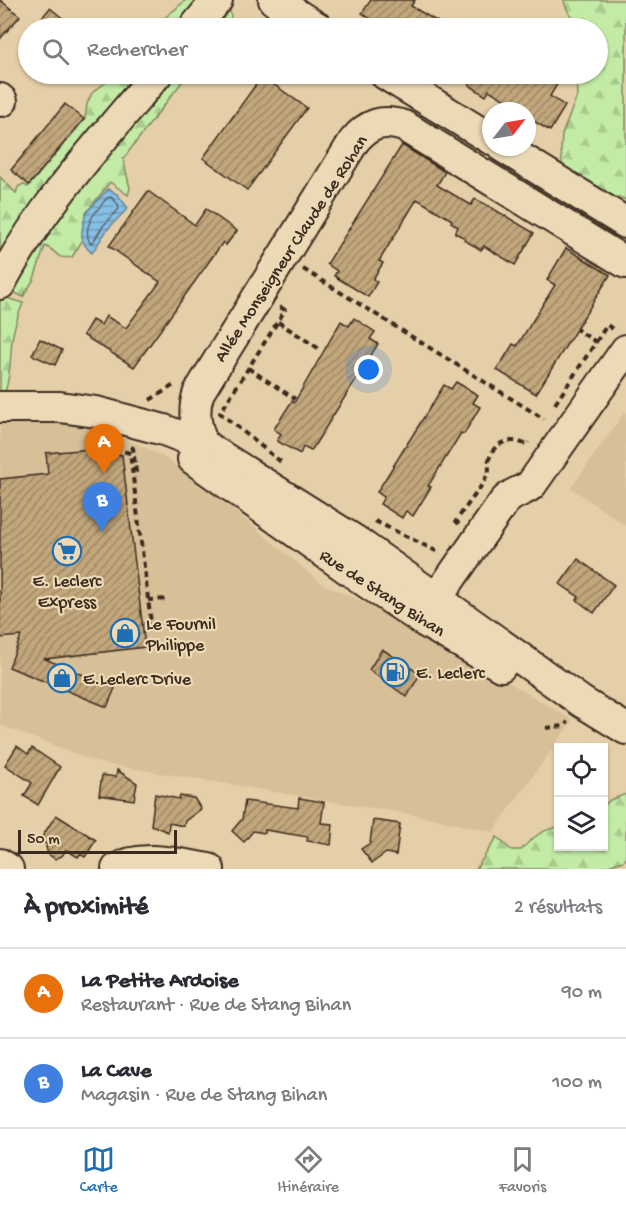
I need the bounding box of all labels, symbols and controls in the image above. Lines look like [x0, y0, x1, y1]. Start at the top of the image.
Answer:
search box [18, 18, 608, 84]
icon: search [39, 35, 72, 68]
text: Rechercher [87, 38, 187, 64]
north arrow [482, 102, 536, 156]
street label: Allée Monseigneur Claude de Rohan [211, 132, 374, 367]
your location [354, 355, 383, 384]
pin: A [84, 424, 124, 474]
pin: B [82, 482, 122, 532]
supermarket icon: E. Leclerc Express [51, 535, 83, 567]
street label: Rue de Stang Bihan [315, 546, 449, 643]
place label: E. Leclerc Express [33, 572, 102, 614]
place label: Le Fournil Philippe [145, 615, 216, 657]
shop icon: Le Fournil Philippe [109, 617, 141, 649]
fuel station icon: E. Leclerc [379, 656, 411, 688]
shop icon: E.Leclerc Drive [46, 662, 78, 694]
place label: E. Leclerc [416, 664, 486, 685]
place label: E.Leclerc Drive [83, 670, 192, 691]
map controls [554, 743, 608, 851]
button: locate [554, 743, 608, 797]
button: layers [554, 797, 608, 851]
scale bar [18, 827, 177, 854]
text: 50 m [27, 831, 60, 850]
text: À proximité [24, 893, 148, 924]
text: 2 résultats [514, 897, 602, 920]
text: La Petite Ardoise [81, 969, 239, 995]
text: A [38, 982, 49, 1005]
text: 90 m [562, 982, 602, 1005]
text: Restaurant · Rue de Stang Bihan [81, 995, 351, 1018]
text: La Cave [81, 1059, 152, 1085]
text: B [38, 1072, 49, 1095]
text: 100 m [552, 1072, 602, 1095]
text: Magasin · Rue de Stang Bihan [81, 1085, 327, 1108]
tab: Carte [80, 1143, 118, 1198]
tab: Itinéraire [277, 1143, 339, 1198]
tab: Favoris [499, 1143, 546, 1198]

